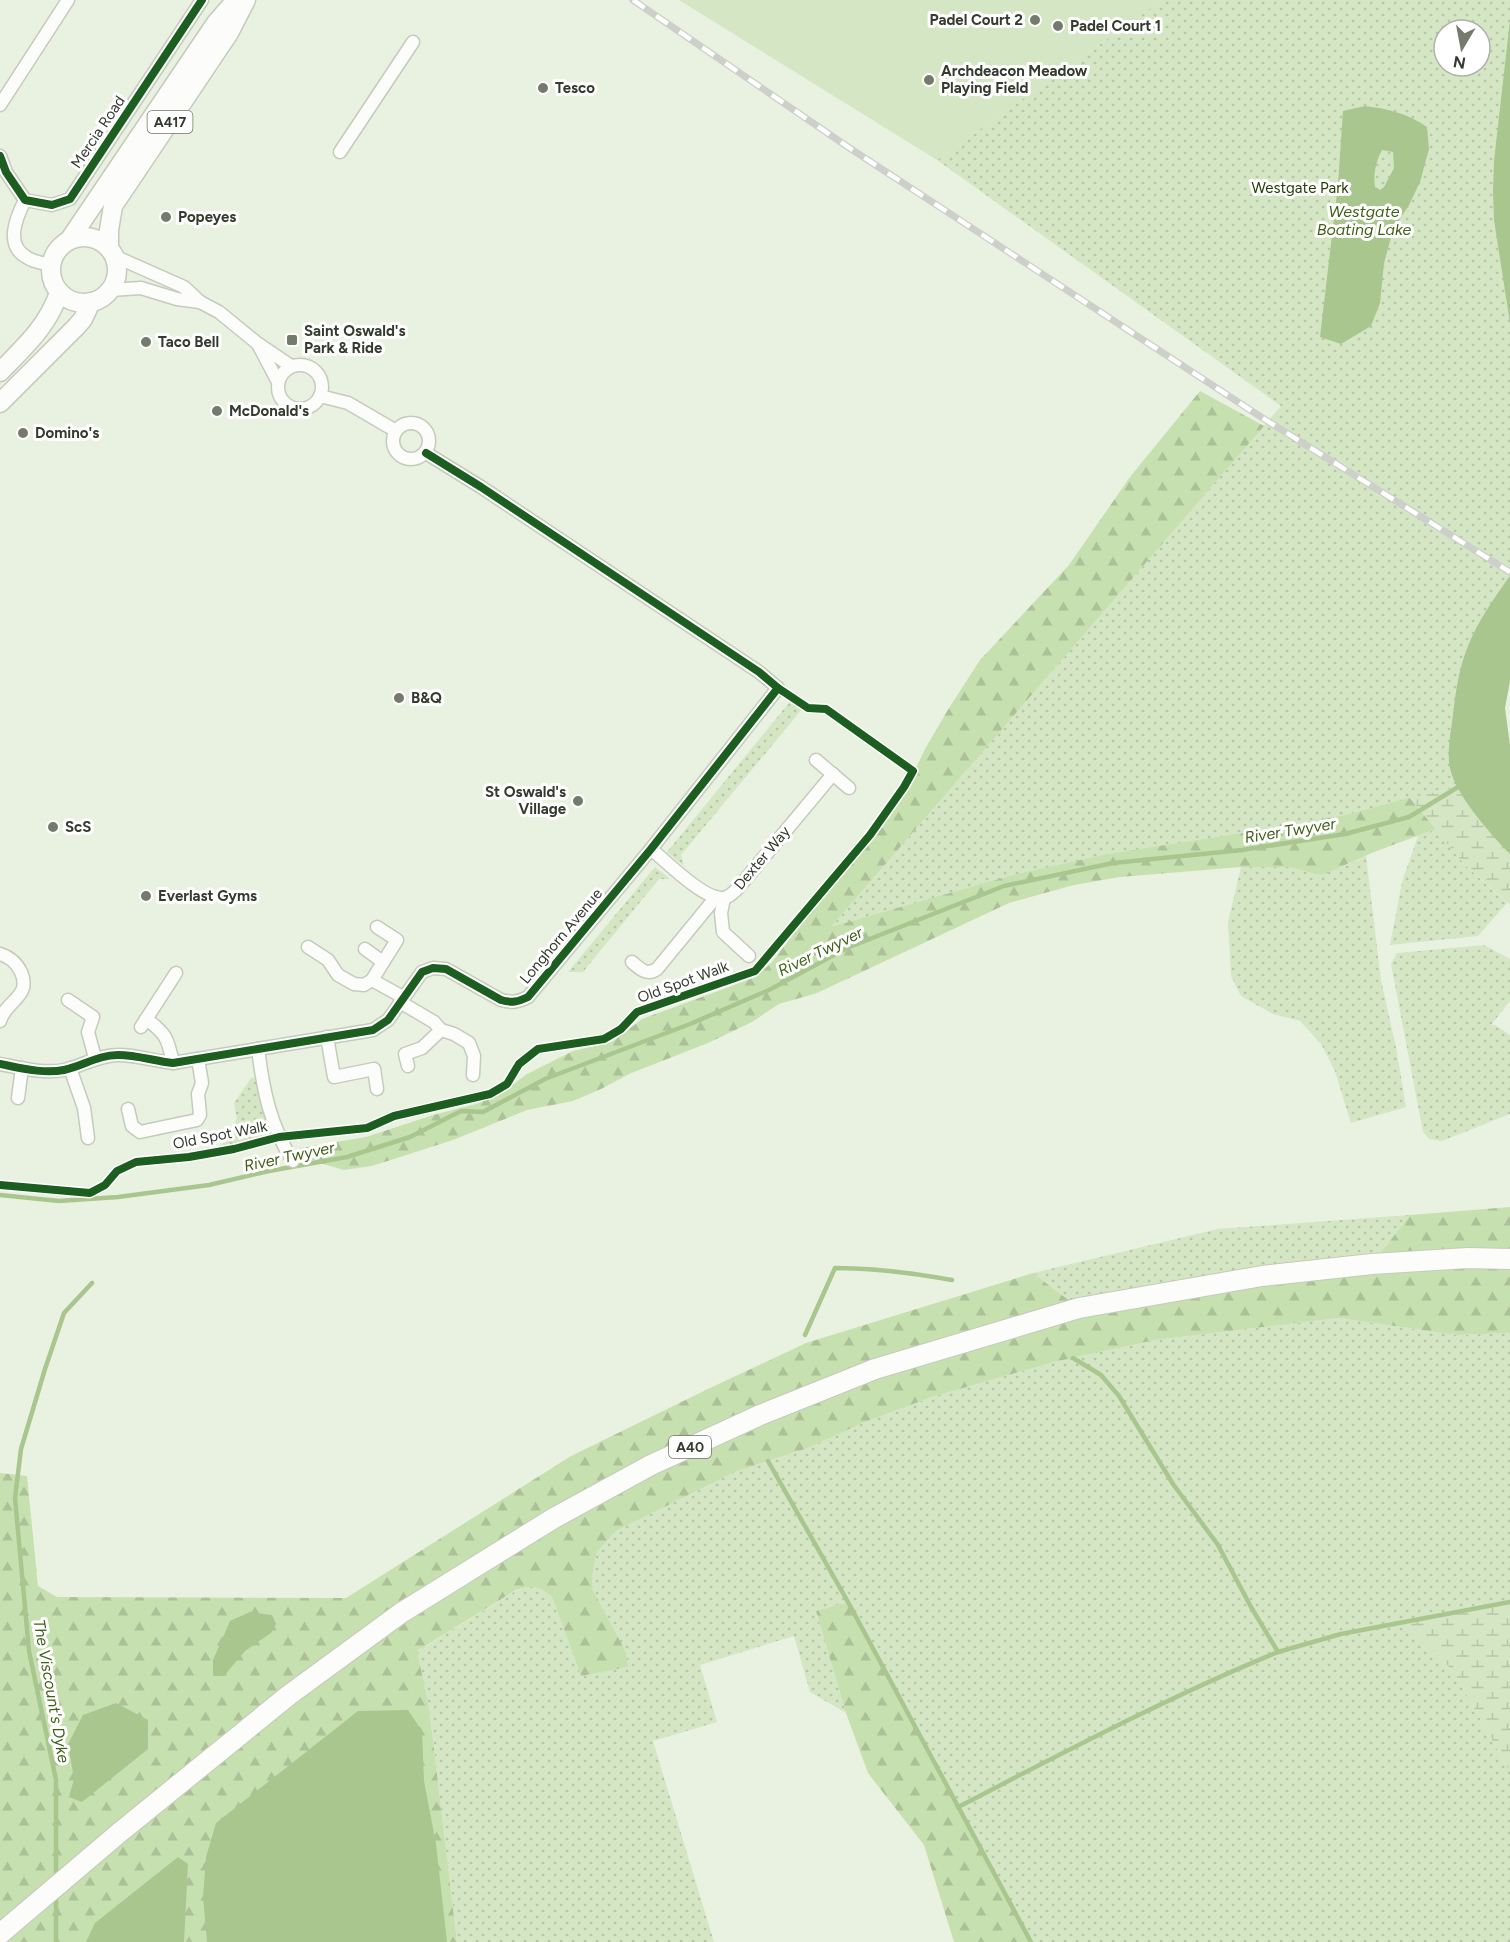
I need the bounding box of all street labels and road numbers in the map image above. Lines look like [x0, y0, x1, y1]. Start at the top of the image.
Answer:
street label: Mercia Road [67, 92, 129, 172]
road number: A417 [148, 111, 192, 133]
street label: Dexter Way [730, 822, 794, 893]
street label: Longhorn Avenue [516, 885, 606, 987]
street label: Old Spot Walk [635, 957, 732, 1007]
street label: Old Spot Walk [171, 1117, 269, 1153]
road number: A40 [669, 1436, 711, 1458]

